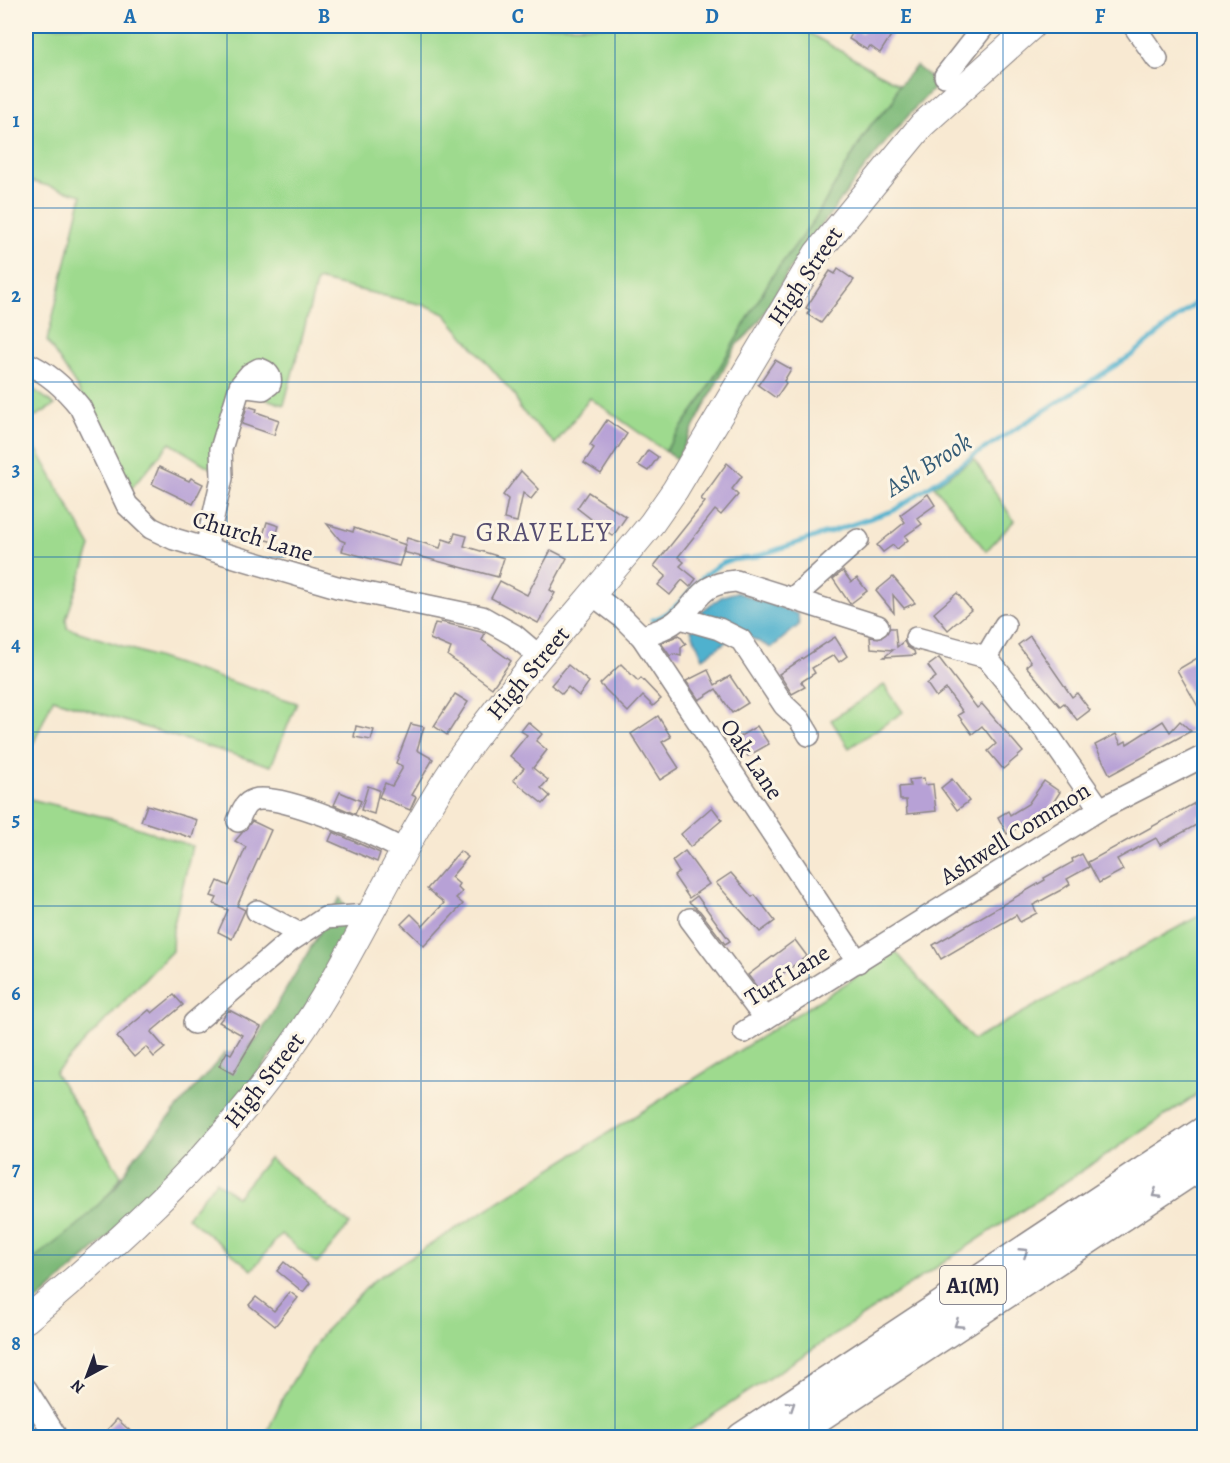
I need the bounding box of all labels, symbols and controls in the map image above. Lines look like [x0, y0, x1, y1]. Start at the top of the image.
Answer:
text: A [123, 3, 137, 30]
text: B [318, 3, 330, 30]
text: C [512, 3, 524, 30]
text: D [705, 3, 719, 30]
text: E [900, 3, 912, 30]
text: F [1095, 3, 1106, 30]
text: 1 [12, 107, 20, 134]
street label: High Street [760, 220, 850, 332]
text: 2 [11, 282, 21, 309]
water label: Ash Brook [876, 424, 978, 506]
text: 3 [12, 456, 20, 483]
street label: Church Lane [189, 502, 317, 570]
district label: GRAVELEY [476, 514, 612, 550]
street label: High Street [479, 619, 577, 727]
text: 4 [11, 631, 21, 658]
street label: Oak Lane [713, 712, 791, 806]
street label: Ashwell Common [933, 774, 1096, 892]
text: 5 [12, 806, 20, 833]
street label: Turf Lane [738, 936, 836, 1014]
text: 6 [11, 980, 21, 1007]
street label: High Street [217, 1025, 312, 1134]
text: 7 [12, 1155, 21, 1182]
one-way arrow [1151, 1187, 1162, 1198]
one-way arrow [1017, 1248, 1028, 1259]
road number: A1(M) [940, 1266, 1006, 1304]
one-way arrow [954, 1317, 964, 1329]
text: 8 [11, 1330, 21, 1357]
north arrow [57, 1346, 117, 1406]
text: N [66, 1374, 89, 1399]
one-way arrow [785, 1401, 795, 1413]

